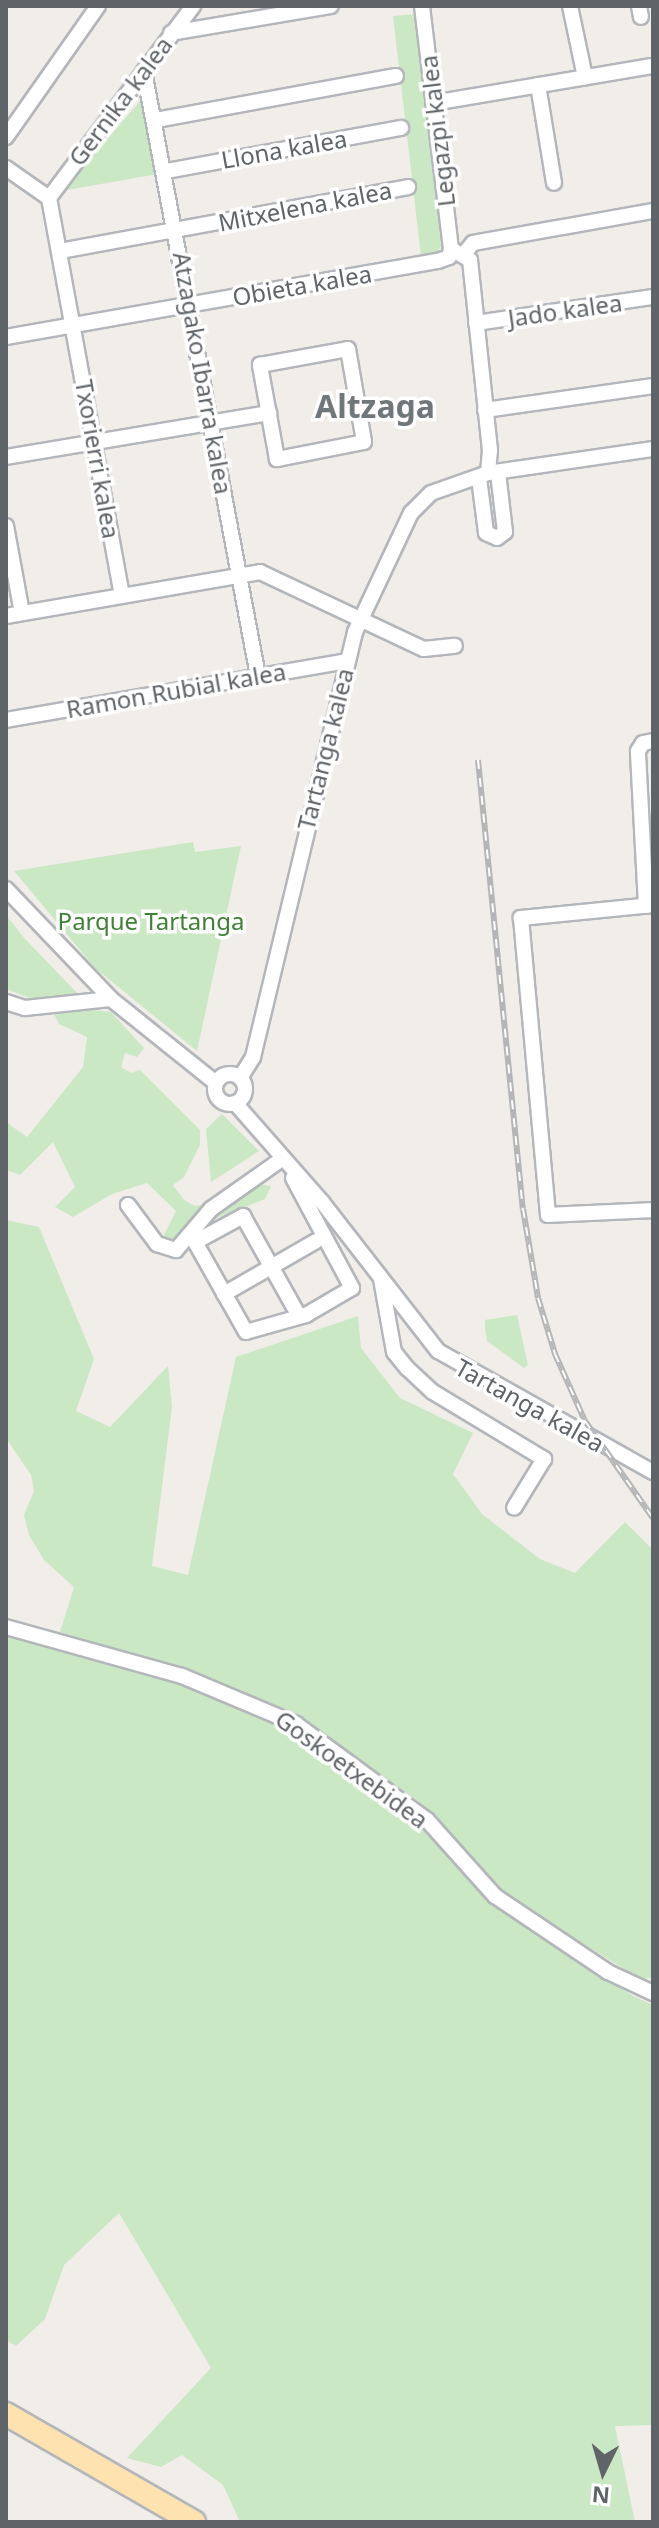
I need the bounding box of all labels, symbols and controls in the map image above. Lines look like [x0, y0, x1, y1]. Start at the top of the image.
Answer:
street label: Gernika kalea [62, 31, 178, 171]
street label: Legazpi kalea [413, 54, 461, 208]
street label: Llona kalea [219, 124, 349, 174]
street label: Mitxelena kalea [216, 175, 394, 237]
street label: Atzagako Ibarra kalea [168, 250, 238, 496]
street label: Obieta kalea [230, 259, 374, 311]
street label: Jado kalea [506, 288, 624, 332]
street label: Txorierri kalea [70, 377, 126, 541]
district label: Altzaga [315, 387, 435, 425]
street label: Ramon Rubial kalea [64, 657, 288, 723]
street label: Tartanga kalea [291, 665, 359, 833]
park label: Parque Tartanga [58, 907, 244, 935]
street label: Tartanga kalea [451, 1352, 609, 1458]
street label: Goskoetxebidea [270, 1704, 434, 1834]
north arrow [563, 2432, 643, 2512]
text: N [591, 2480, 611, 2512]

